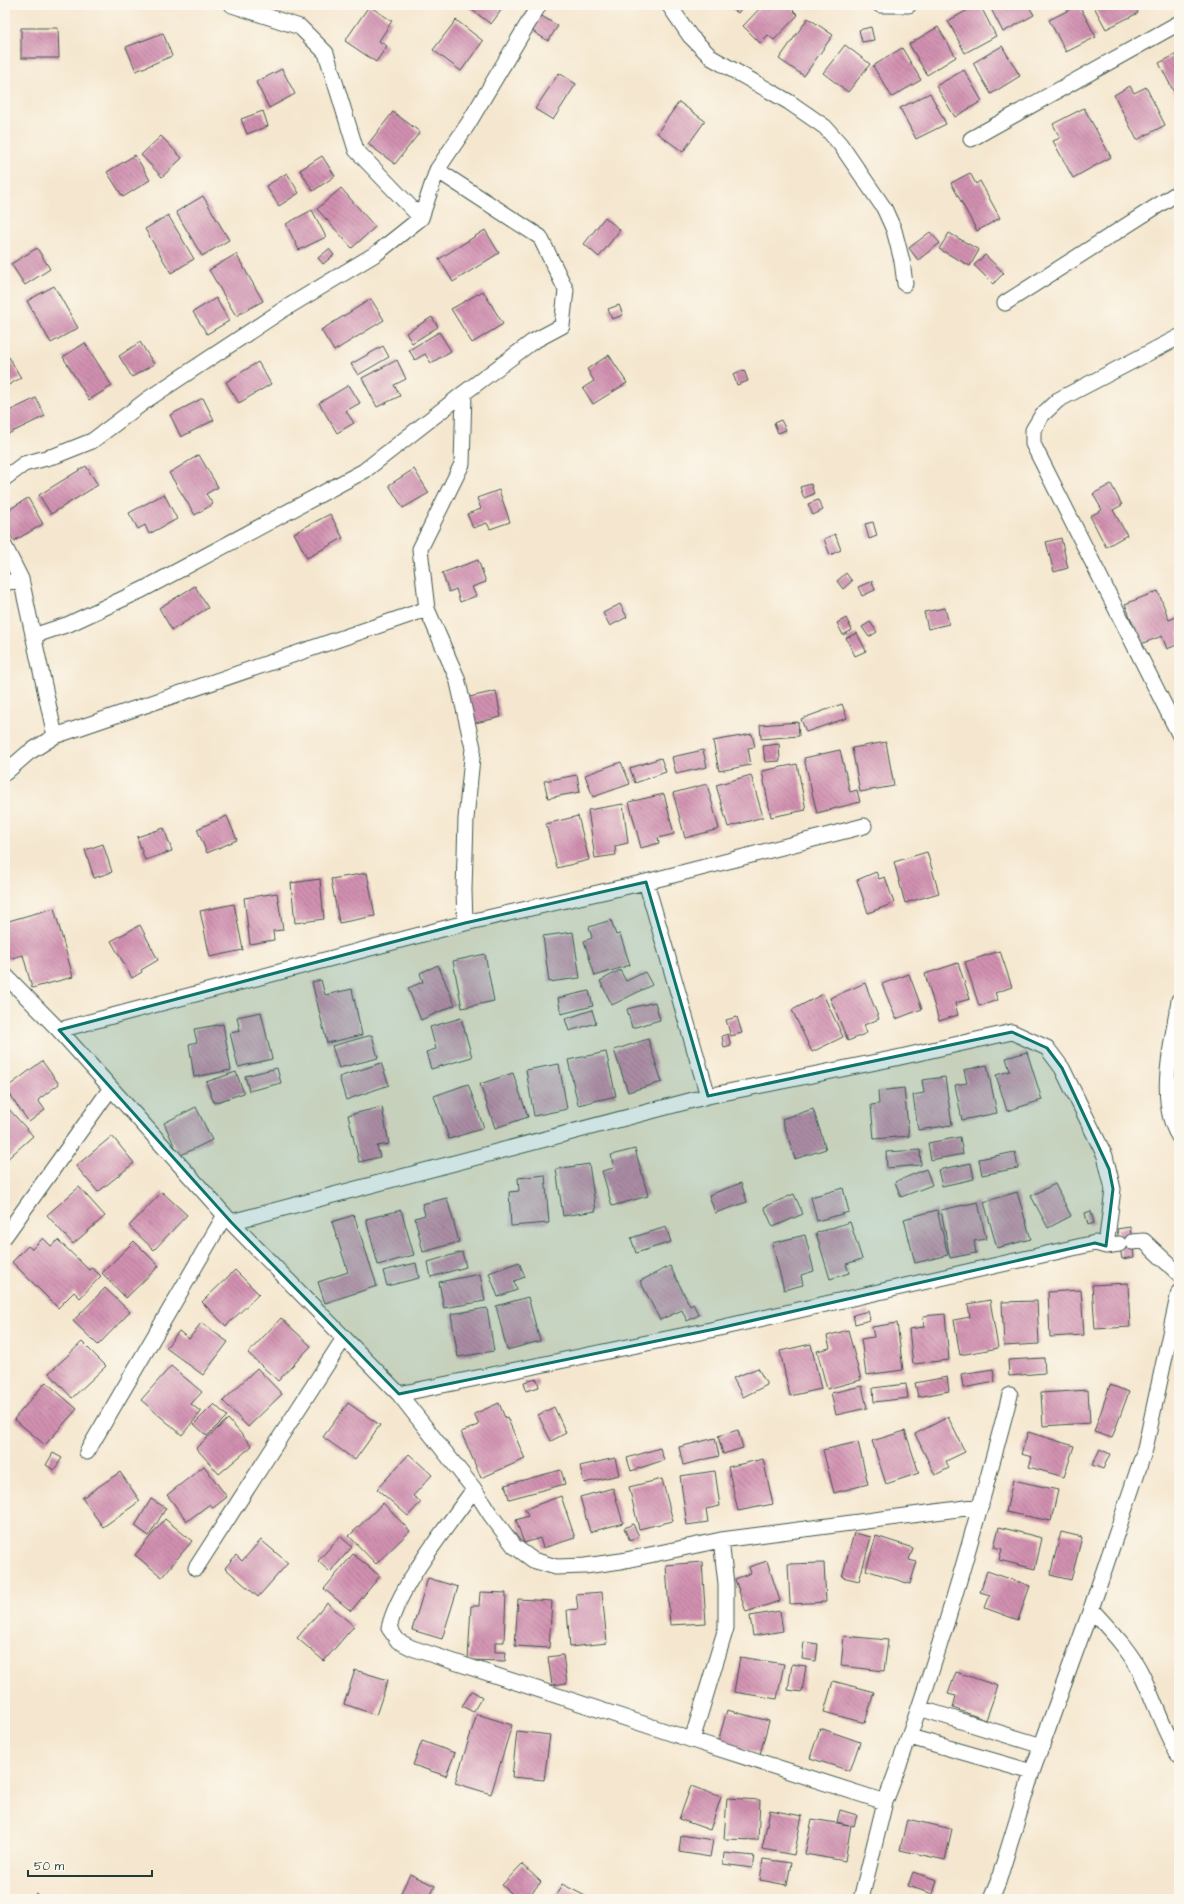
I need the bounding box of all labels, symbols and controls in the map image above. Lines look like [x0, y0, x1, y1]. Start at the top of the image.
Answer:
scale bar [28, 1852, 152, 1878]
text: 50 m [34, 1858, 65, 1875]

